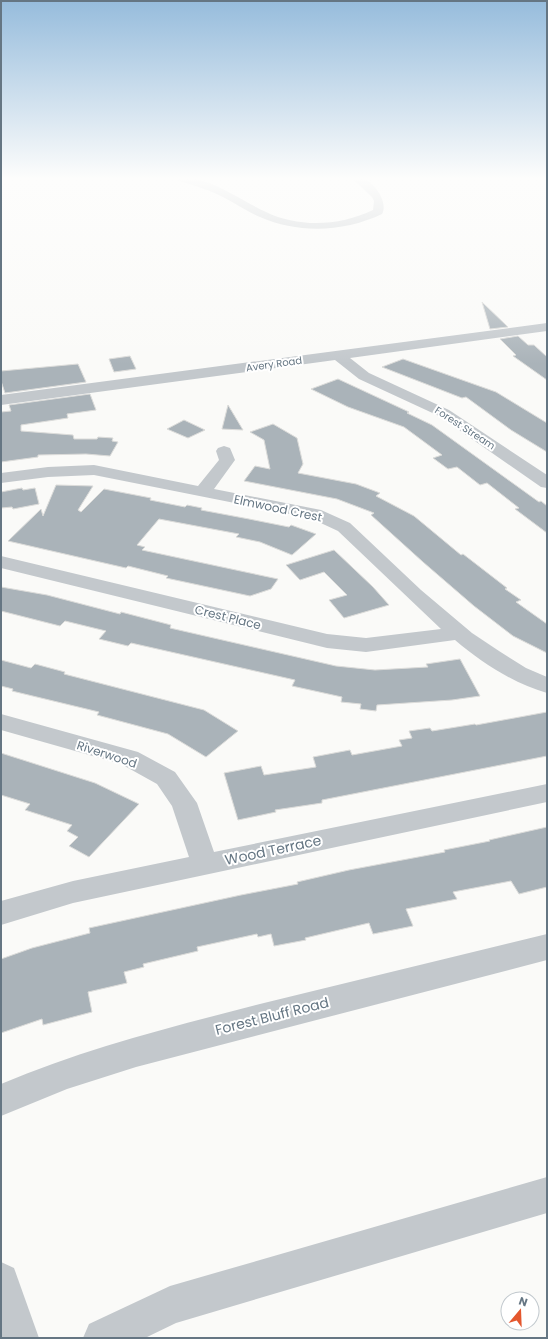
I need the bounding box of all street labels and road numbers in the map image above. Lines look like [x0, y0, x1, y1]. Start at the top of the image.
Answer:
street label: Avery Road [245, 353, 303, 375]
street label: Forest Stream [432, 403, 498, 453]
street label: Elmwood Crest [232, 490, 324, 526]
street label: Crest Place [193, 601, 263, 633]
street label: Riverwood [75, 736, 139, 772]
street label: Wood Terrace [223, 830, 323, 870]
street label: Forest Bluff Road [213, 992, 331, 1040]

